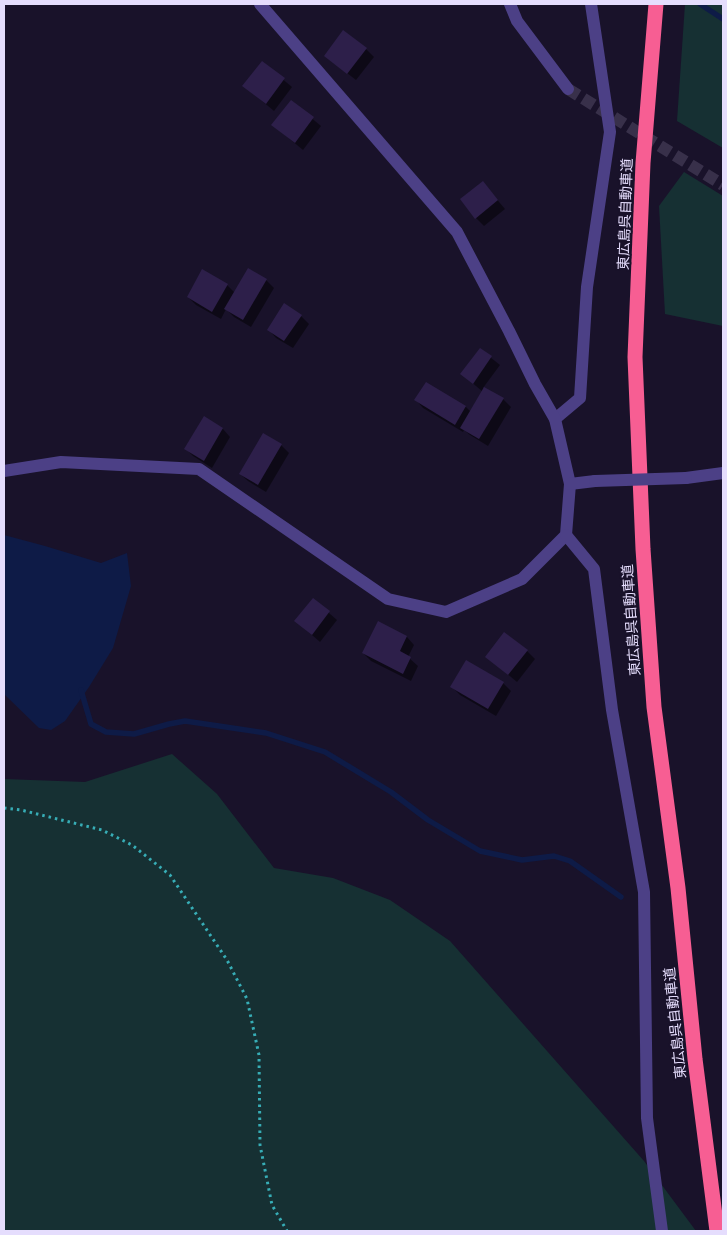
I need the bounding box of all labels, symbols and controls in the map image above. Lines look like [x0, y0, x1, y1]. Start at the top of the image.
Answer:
street label: 東広島呉自動車道 [616, 158, 635, 270]
street label: 東広島呉自動車道 [620, 564, 643, 676]
street label: 東広島呉自動車道 [662, 966, 689, 1079]

